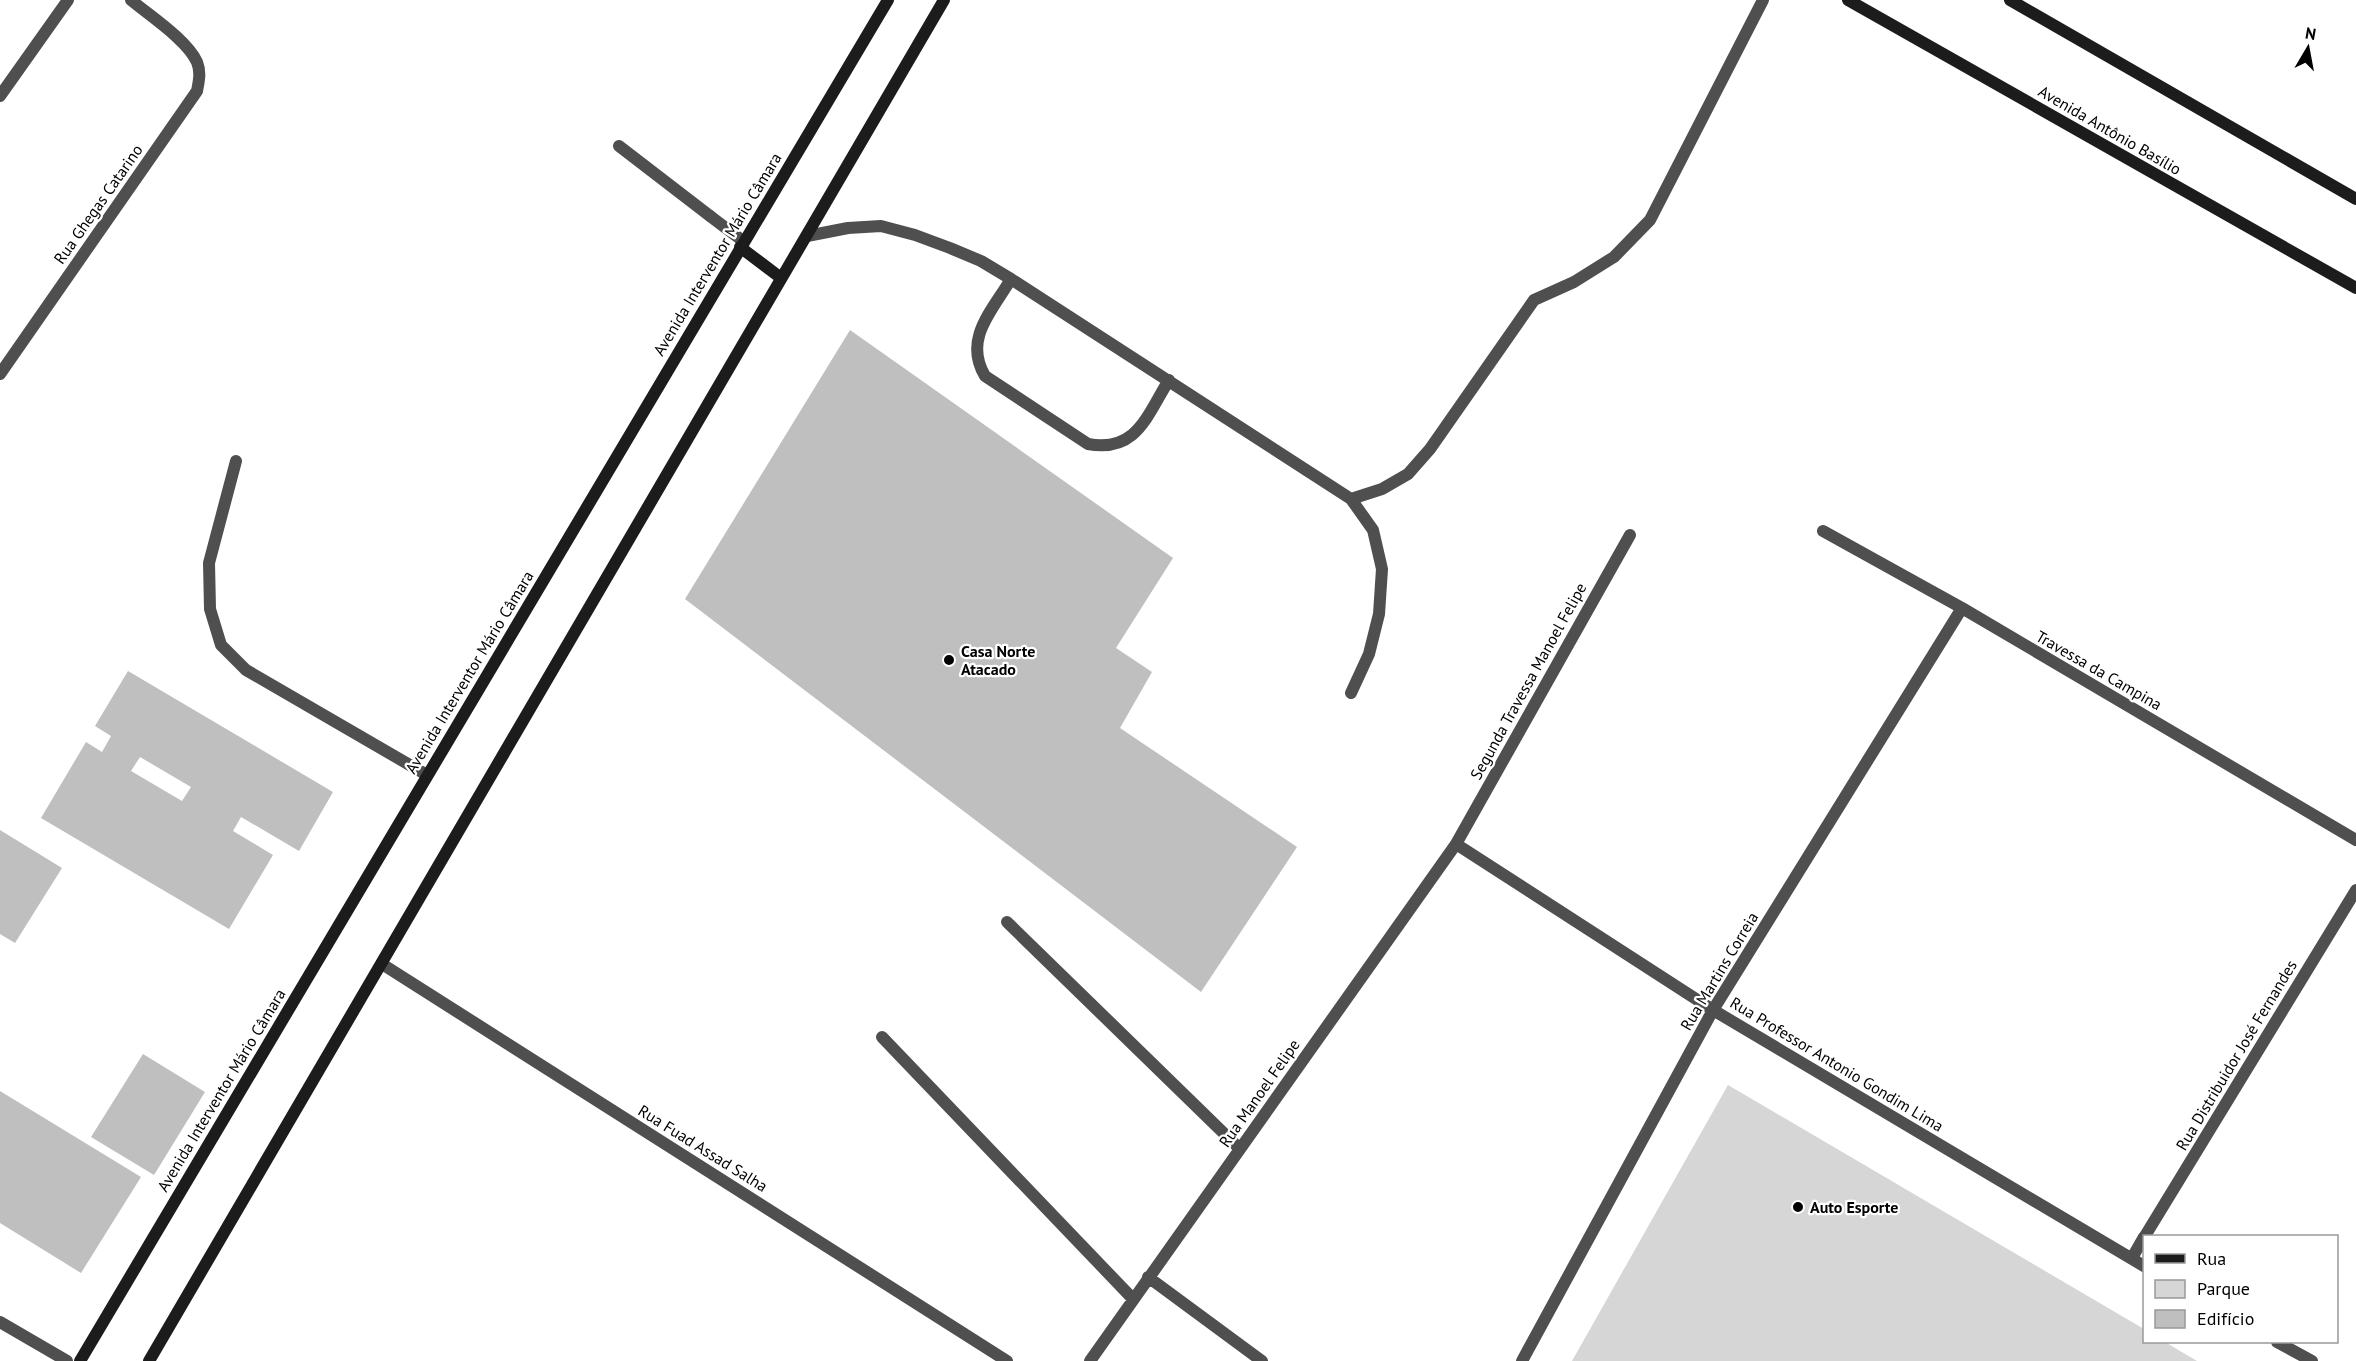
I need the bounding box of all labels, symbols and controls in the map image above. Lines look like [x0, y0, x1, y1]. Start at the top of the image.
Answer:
north arrow [2278, 18, 2338, 78]
text: N [2304, 22, 2318, 44]
street label: Avenida Antônio Basílio [2035, 81, 2185, 179]
street label: Rua Ghegas Catarino [49, 140, 147, 268]
street label: Avenida Interventor Mário Câmara [648, 149, 786, 359]
street label: Avenida Interventor Mário Câmara [400, 567, 538, 777]
street label: Segunda Travessa Manoel Felipe [1465, 579, 1591, 783]
street label: Travessa da Campina [2032, 626, 2166, 714]
place label: Casa Norte Atacado [961, 641, 1035, 679]
marker: Casa Norte Atacado [942, 653, 956, 667]
street label: Rua Martins Correia [1676, 908, 1762, 1034]
street label: Rua Distribuidor José Fernandes [2171, 956, 2301, 1154]
street label: Avenida Interventor Mário Câmara [152, 985, 290, 1195]
street label: Rua Professor Antonio Gondim Lima [1727, 992, 1947, 1136]
street label: Rua Manoel Felipe [1214, 1035, 1304, 1151]
street label: Rua Fuad Assad Salha [635, 1100, 771, 1196]
place label: Auto Esporte [1810, 1197, 1899, 1217]
marker: Auto Esporte [1791, 1200, 1805, 1214]
legend [2143, 1235, 2338, 1343]
text: Rua [2197, 1247, 2226, 1270]
text: Parque [2197, 1277, 2250, 1300]
text: Edifício [2197, 1307, 2254, 1330]

